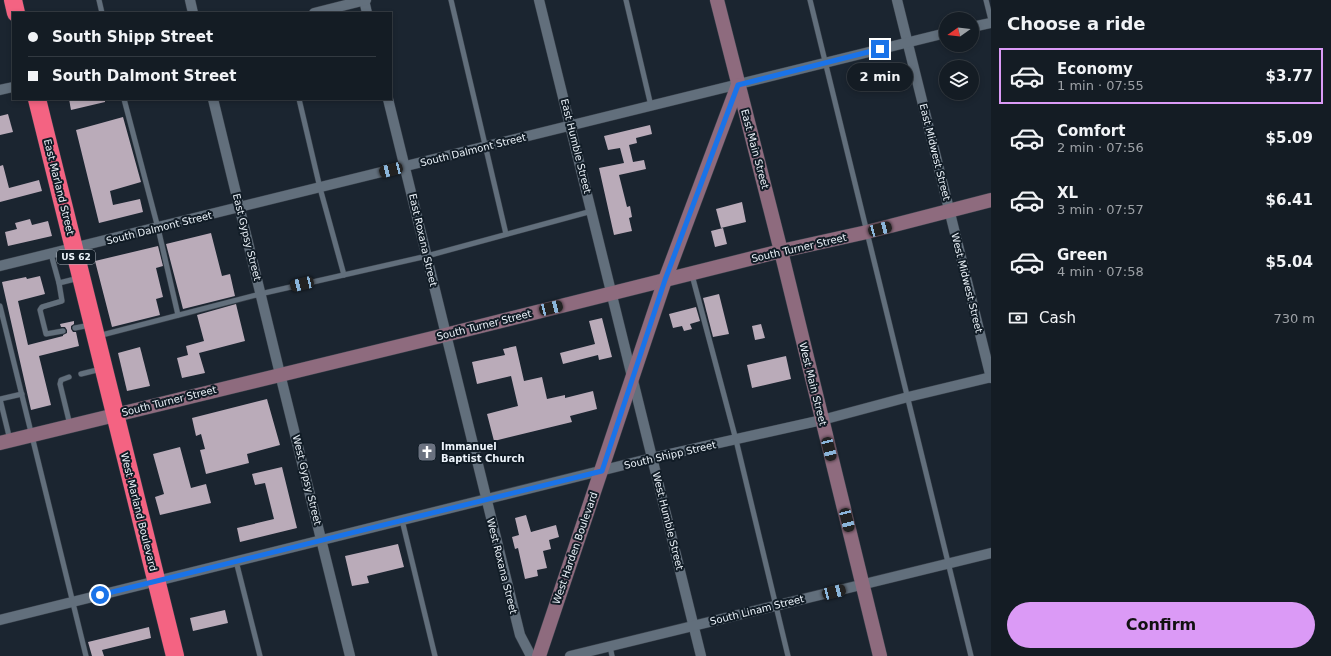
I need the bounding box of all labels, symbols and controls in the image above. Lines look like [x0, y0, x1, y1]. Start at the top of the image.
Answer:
north arrow [939, 12, 979, 52]
map controls [939, 12, 979, 100]
text: Choose a ride [1007, 13, 1146, 34]
text: South Shipp Street [52, 28, 213, 46]
route end [871, 40, 889, 58]
icon: car [1009, 58, 1045, 94]
button: layers [939, 60, 979, 100]
text: Economy [1057, 60, 1133, 78]
callout: 2 min [847, 63, 913, 91]
text: South Dalmont Street [52, 67, 236, 85]
text: $3.77 [1266, 67, 1313, 85]
text: 2 min [860, 69, 900, 84]
text: 1 min · 07:55 [1057, 78, 1144, 93]
street label: East Humble Street [559, 98, 593, 195]
street label: East Midwest Street [918, 102, 952, 202]
street label: East Main Street [739, 108, 771, 190]
icon: car [1009, 120, 1045, 156]
text: Comfort [1057, 122, 1125, 140]
text: $5.09 [1266, 129, 1313, 147]
street label: South Dalmont Street [419, 132, 527, 168]
street label: East Marland Street [42, 138, 76, 236]
text: 2 min · 07:56 [1057, 140, 1144, 155]
car [378, 161, 404, 179]
icon: car [1009, 182, 1045, 218]
text: XL [1057, 184, 1078, 202]
text: $6.41 [1266, 191, 1313, 209]
street label: East Gypsy Street [231, 192, 263, 282]
street label: East Roxana Street [407, 192, 439, 288]
text: 3 min · 07:57 [1057, 202, 1144, 217]
street label: South Dalmont Street [105, 210, 213, 246]
car [867, 220, 893, 238]
street label: South Turner Street [750, 232, 848, 264]
street label: West Midwest Street [949, 232, 985, 334]
icon: car [1009, 244, 1045, 280]
text: Green [1057, 246, 1108, 264]
road number: US 62 [57, 250, 95, 264]
text: $5.04 [1266, 253, 1313, 271]
text: 4 min · 07:58 [1057, 264, 1144, 279]
car [289, 275, 315, 293]
car [538, 299, 564, 317]
icon: cash [1007, 307, 1029, 329]
street label: South Turner Street [435, 308, 533, 342]
text: Cash [1039, 309, 1076, 327]
text: 730 m [1273, 311, 1315, 326]
street label: West Main Street [797, 341, 829, 427]
street label: South Turner Street [120, 384, 218, 418]
street label: West Gypsy Street [290, 434, 324, 526]
car [820, 436, 838, 462]
street label: South Shipp Street [623, 439, 717, 471]
church icon: Immanuel Baptist Church [416, 441, 438, 463]
place label: Immanuel Baptist Church [441, 441, 525, 464]
street label: West Marland Boulevard [119, 451, 159, 573]
street label: West Humble Street [651, 471, 685, 571]
street label: West Harden Boulevard [551, 490, 599, 606]
car [838, 507, 856, 533]
street label: West Roxana Street [485, 517, 519, 615]
car [821, 583, 847, 601]
route start [91, 586, 109, 604]
street label: South Linam Street [709, 593, 805, 627]
button: Confirm [1007, 602, 1315, 648]

